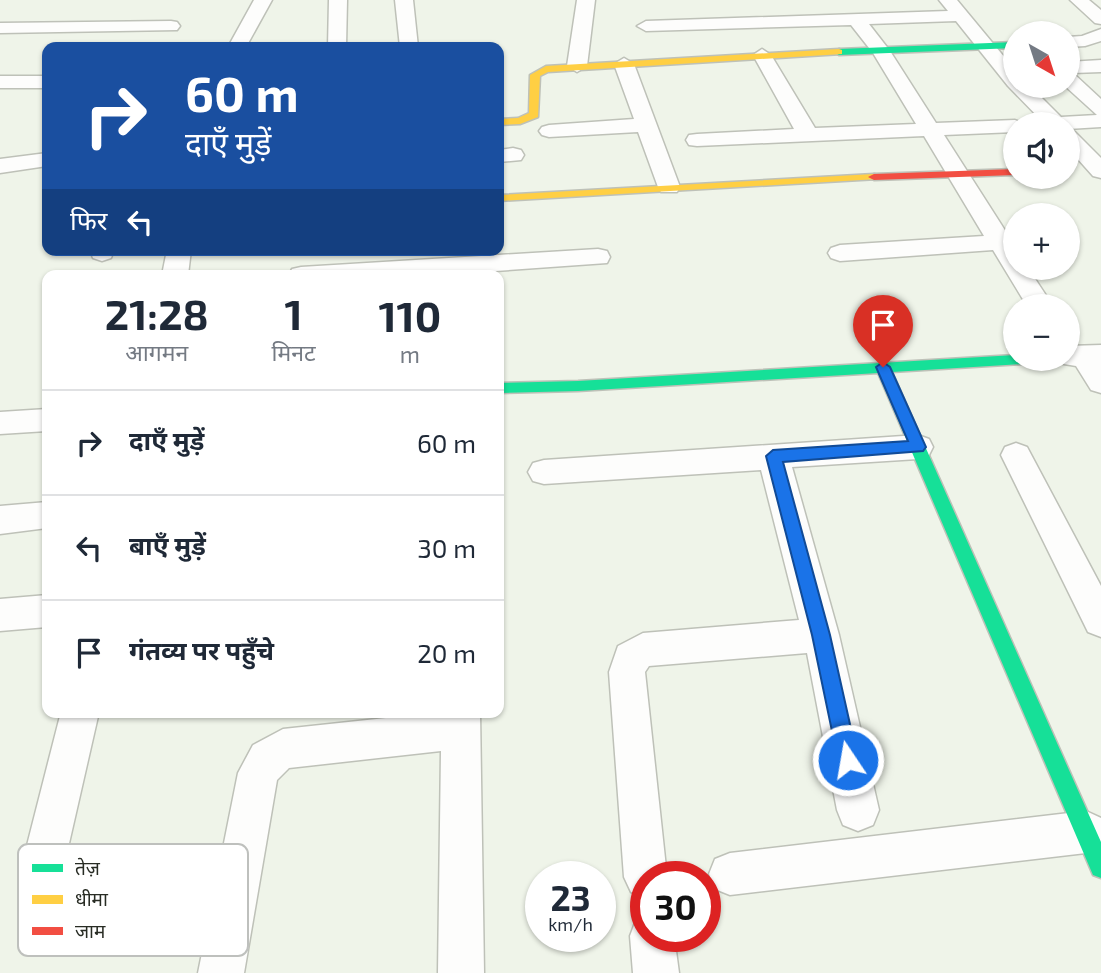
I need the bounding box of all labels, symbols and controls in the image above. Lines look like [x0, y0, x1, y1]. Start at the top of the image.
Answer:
north arrow [1003, 21, 1080, 98]
map controls [1003, 21, 1080, 371]
text: 60 m [185, 63, 299, 122]
icon: right [70, 70, 161, 161]
button: sound [1003, 112, 1080, 189]
text: दाएँ मुड़ें [185, 123, 271, 161]
icon: left [121, 203, 159, 241]
button: + [1003, 203, 1080, 280]
text: फिर [70, 204, 107, 235]
text: 21:28 [105, 288, 209, 338]
text: 1 [284, 288, 303, 338]
text: 110 [378, 290, 441, 340]
button: − [1003, 294, 1080, 371]
pin [853, 295, 913, 367]
icon: arrive [864, 306, 902, 344]
text: आगमन [125, 338, 188, 366]
text: मिनट [272, 338, 316, 366]
text: m [400, 340, 420, 368]
icon: right [70, 424, 108, 462]
text: दाएँ मुड़ें [129, 424, 204, 455]
text: 60 m [417, 427, 476, 458]
icon: left [70, 529, 108, 567]
text: बाएँ मुड़ें [129, 529, 206, 560]
text: 30 m [417, 532, 476, 563]
icon: arrive [70, 634, 108, 672]
text: गंतव्य पर पहुँचे [129, 634, 274, 665]
text: 20 m [417, 637, 476, 668]
position arrow [811, 723, 885, 797]
legend [18, 844, 248, 956]
text: तेज़ [75, 856, 101, 879]
speed limit sign: 30 [630, 861, 721, 952]
text: 23 [550, 876, 591, 918]
text: धीमा [75, 887, 109, 910]
text: km/h [548, 913, 593, 935]
text: जाम [75, 919, 106, 942]

